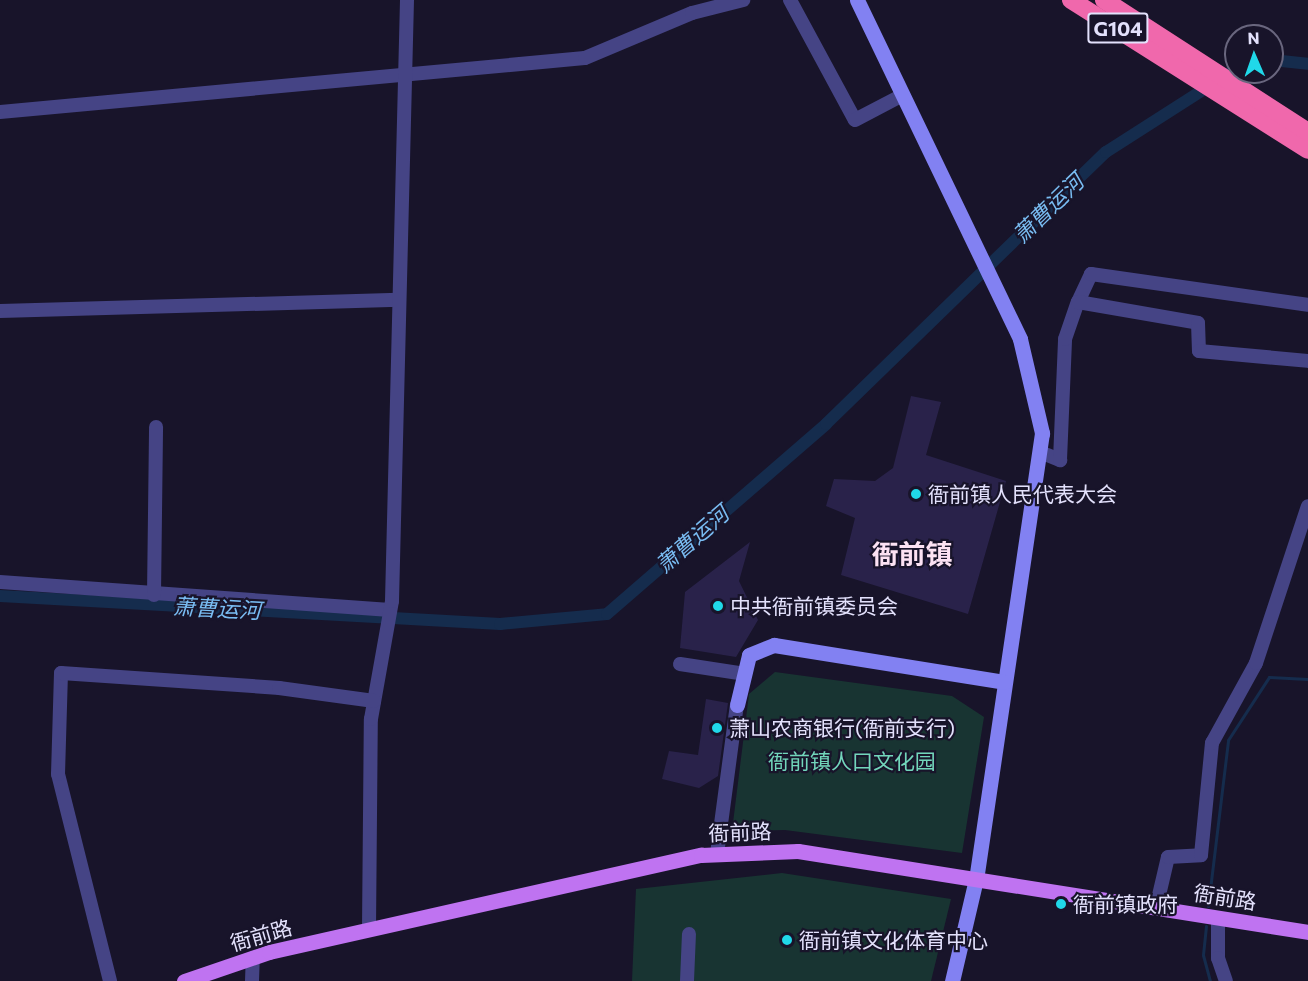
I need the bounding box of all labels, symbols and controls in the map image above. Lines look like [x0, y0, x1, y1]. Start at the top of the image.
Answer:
road number: G104 [1086, 11, 1150, 45]
north arrow [1224, 24, 1284, 84]
text: N [1247, 28, 1260, 47]
water label: 萧曹运河 [1007, 168, 1089, 248]
place label: 衙前镇人民代表大会 [928, 481, 1117, 507]
marker: 衙前镇人民代表大会 [909, 487, 923, 501]
water label: 萧曹运河 [650, 500, 734, 578]
district label: 衙前镇 [872, 538, 952, 570]
water label: 萧曹运河 [172, 593, 262, 623]
place label: 中共衙前镇委员会 [730, 593, 898, 619]
marker: 中共衙前镇委员会 [711, 599, 725, 613]
place label: 萧山农商银行(衙前支行) [729, 715, 955, 741]
marker: 萧山农商银行(衙前支行) [710, 721, 724, 735]
park label: 衙前镇人口文化园 [768, 748, 936, 774]
street label: 衙前路 [708, 818, 772, 846]
street label: 衙前路 [1192, 880, 1258, 914]
place label: 衙前镇政府 [1073, 891, 1178, 917]
marker: 衙前镇政府 [1054, 897, 1068, 911]
street label: 衙前路 [227, 914, 295, 956]
place label: 衙前镇文化体育中心 [799, 927, 988, 953]
marker: 衙前镇文化体育中心 [780, 933, 794, 947]

